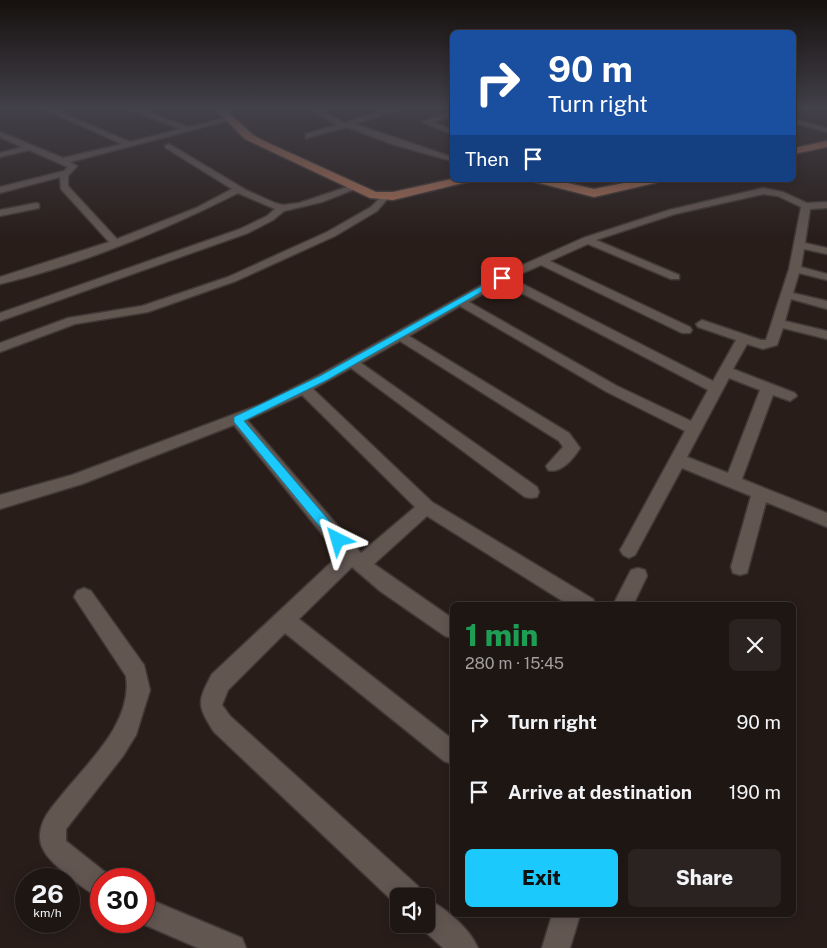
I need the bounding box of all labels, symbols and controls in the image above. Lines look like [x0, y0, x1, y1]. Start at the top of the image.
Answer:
text: 90 m [548, 49, 633, 90]
icon: right [465, 50, 530, 115]
text: Turn right [548, 91, 648, 117]
icon: arrive [519, 145, 547, 173]
text: Then [465, 148, 509, 170]
pin [481, 257, 523, 299]
icon: arrive [488, 264, 516, 292]
position arrow [311, 513, 363, 565]
text: 1 min [465, 617, 538, 653]
button: close [729, 619, 781, 671]
text: 280 m · 15:45 [465, 654, 564, 673]
icon: right [465, 708, 493, 736]
text: Turn right [508, 711, 597, 733]
text: 90 m [737, 711, 781, 733]
icon: arrive [465, 778, 493, 806]
text: Arrive at destination [508, 781, 692, 803]
text: 190 m [729, 781, 781, 803]
button: Exit [465, 849, 618, 907]
button: Share [628, 849, 781, 907]
speed limit sign: 30 [90, 868, 155, 933]
text: 26 [31, 879, 64, 909]
map controls [390, 888, 435, 933]
button: sound [390, 888, 435, 933]
text: km/h [33, 906, 62, 920]

